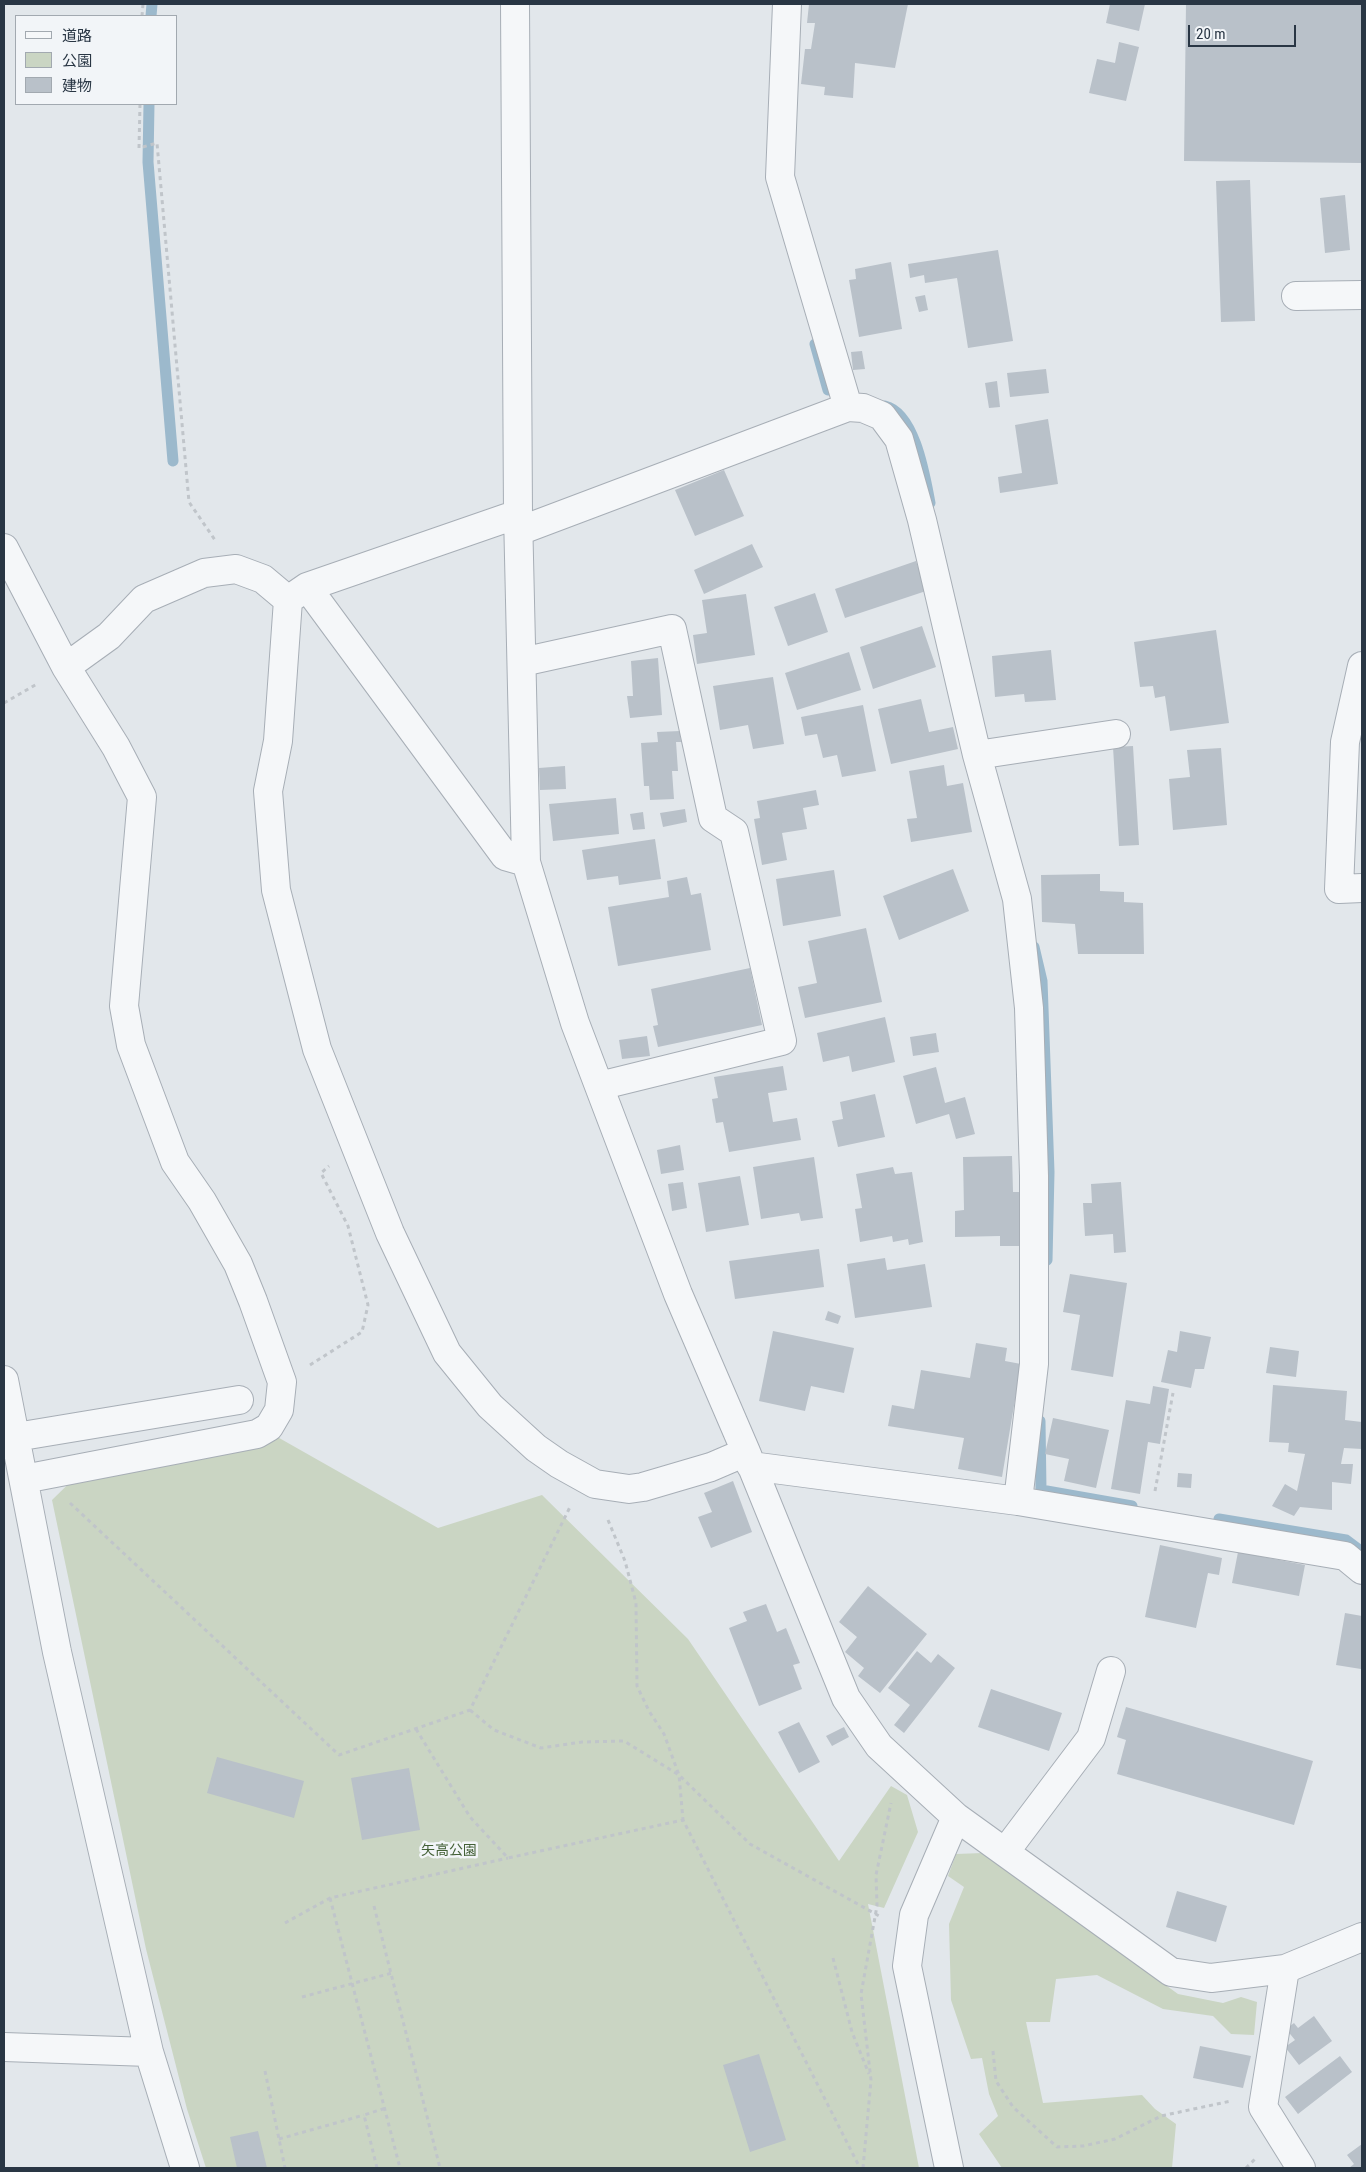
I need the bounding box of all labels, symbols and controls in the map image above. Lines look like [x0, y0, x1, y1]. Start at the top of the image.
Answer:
legend [15, 15, 178, 105]
scale bar [1191, 15, 1298, 47]
text: 20 m [1196, 25, 1226, 43]
text: 道路 [62, 27, 92, 45]
text: 公園 [62, 52, 92, 70]
text: 建物 [62, 77, 92, 95]
park label: 矢高公園 [421, 1843, 477, 1859]

